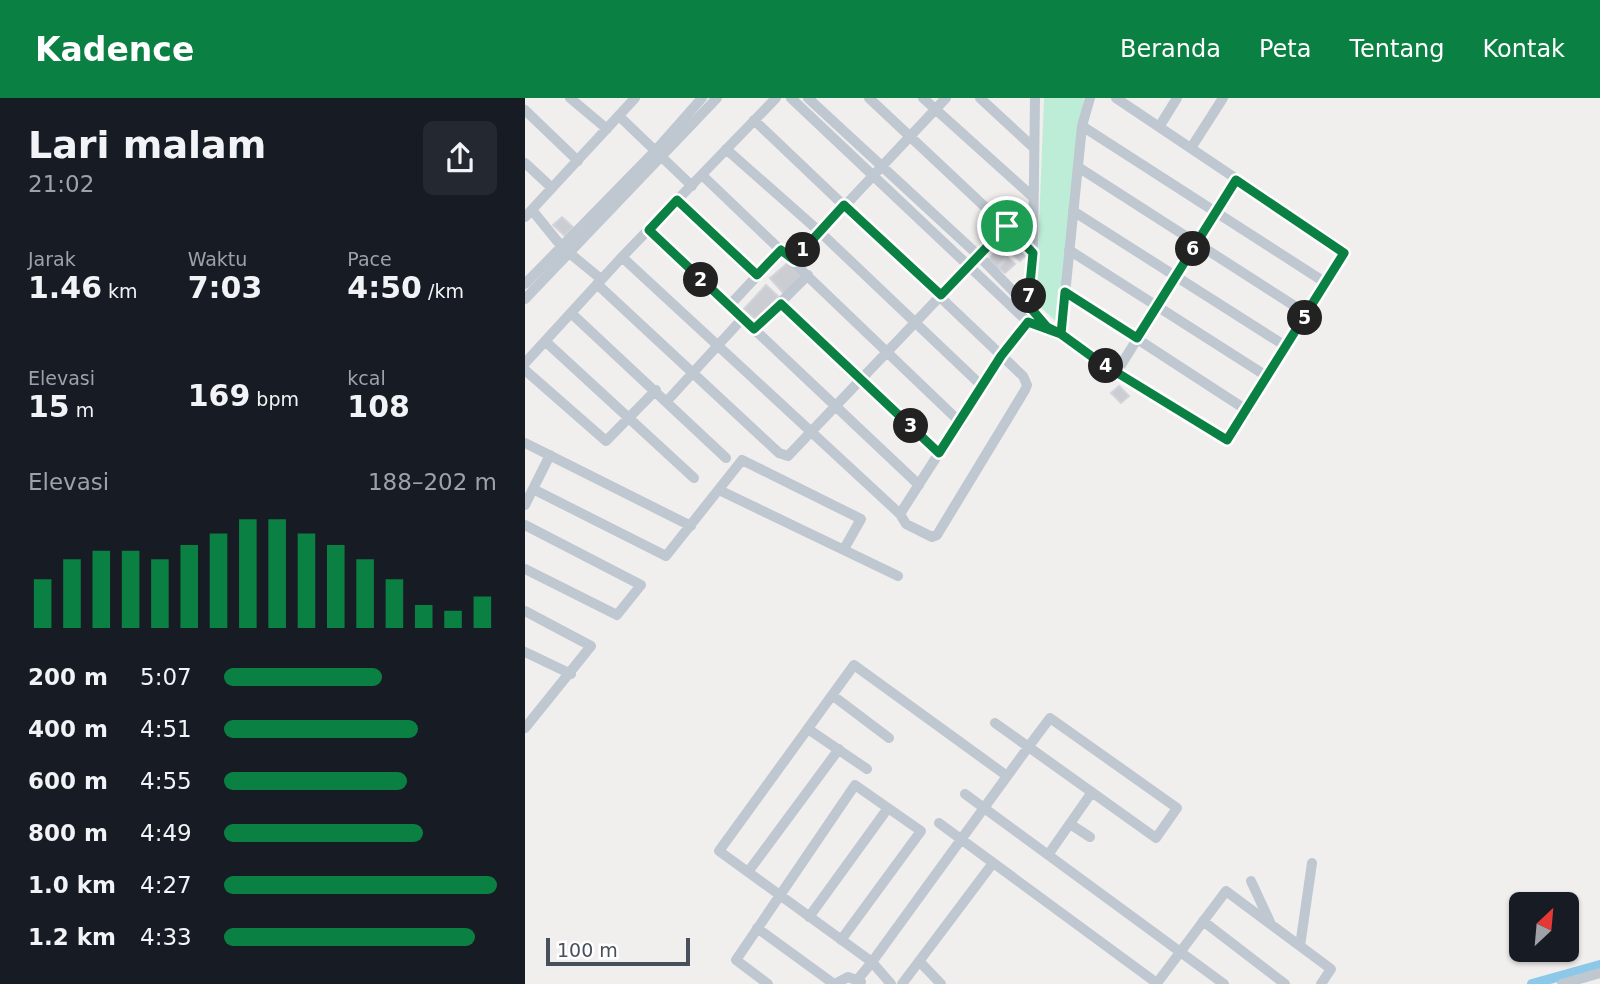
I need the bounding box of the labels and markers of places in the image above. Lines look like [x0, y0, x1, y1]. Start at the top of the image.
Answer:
pin [977, 196, 1037, 256]
pin: 1 [785, 232, 821, 268]
pin: 6 [1175, 232, 1211, 266]
pin: 2 [683, 262, 719, 298]
pin: 7 [1011, 278, 1047, 314]
pin: 5 [1287, 300, 1323, 336]
pin: 4 [1089, 348, 1123, 384]
pin: 3 [893, 408, 929, 444]

